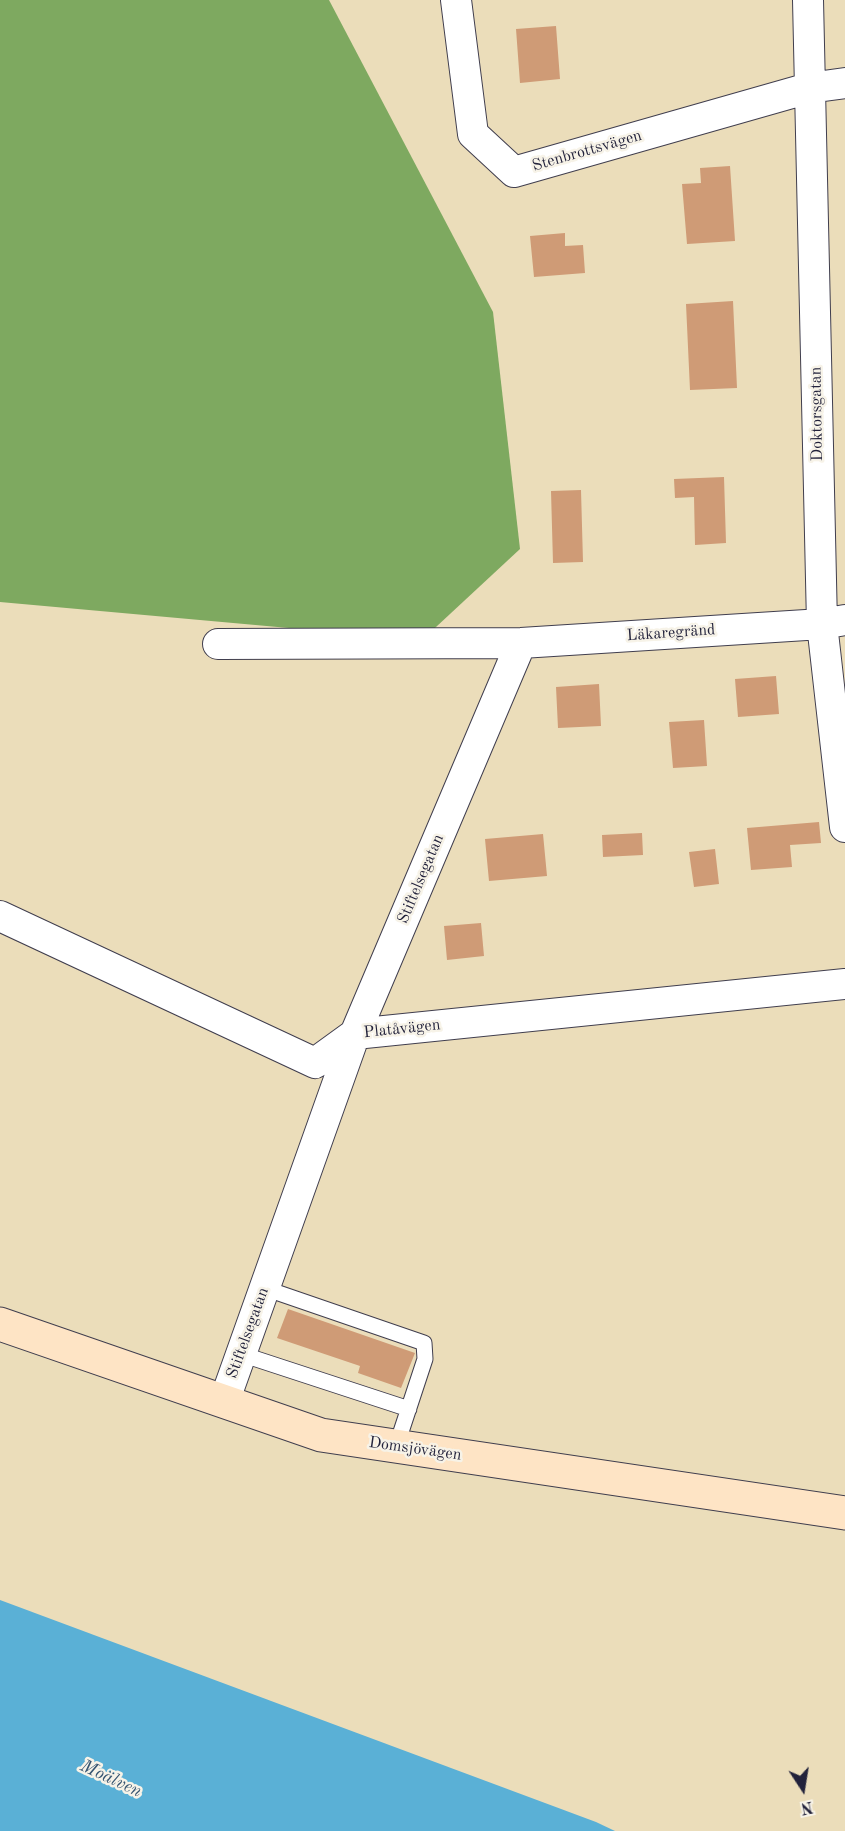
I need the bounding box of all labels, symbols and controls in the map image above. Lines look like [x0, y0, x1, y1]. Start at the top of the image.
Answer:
street label: Stenbrottsvägen [530, 126, 644, 176]
street label: Doktorsgatan [807, 367, 827, 461]
street label: Läkaregränd [626, 620, 716, 646]
street label: Stiftelsegatan [394, 831, 448, 927]
street label: Platåvägen [363, 1015, 441, 1043]
street label: Stiftelsegatan [223, 1285, 273, 1381]
street label: Domsjövägen [367, 1433, 463, 1465]
water label: Moälven [77, 1755, 145, 1803]
north arrow [773, 1759, 833, 1819]
text: N [799, 1798, 814, 1816]

